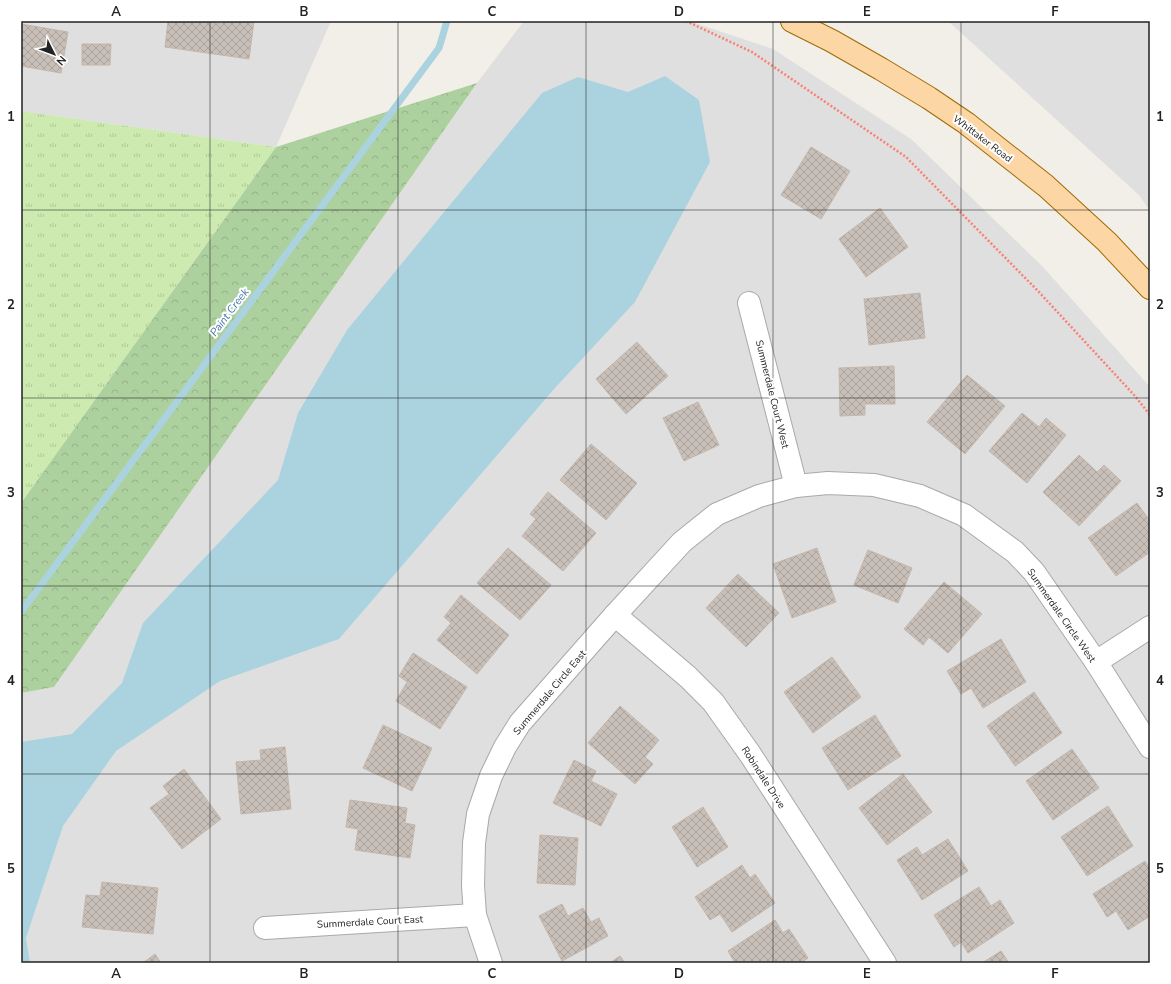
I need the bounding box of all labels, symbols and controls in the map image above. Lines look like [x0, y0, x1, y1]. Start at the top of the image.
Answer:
text: A [111, 3, 121, 21]
text: B [300, 3, 309, 21]
text: C [488, 3, 497, 21]
text: D [674, 3, 684, 21]
text: E [863, 3, 871, 21]
text: F [1051, 3, 1059, 21]
north arrow [34, 34, 74, 74]
text: N [53, 52, 69, 68]
text: 1 [7, 108, 15, 126]
text: 1 [1156, 108, 1164, 126]
street label: Whittaker Road [950, 112, 1015, 166]
water label: Paint Creek [206, 285, 253, 339]
text: 2 [7, 296, 15, 314]
text: 2 [1156, 296, 1164, 314]
street label: Summerdale Court West [752, 339, 792, 450]
text: 3 [7, 484, 15, 502]
text: 3 [1156, 484, 1164, 502]
street label: Summerdale Circle West [1023, 566, 1099, 666]
street label: Summerdale Circle East [510, 647, 590, 738]
text: 4 [7, 672, 15, 690]
text: 4 [1156, 672, 1164, 690]
street label: Robindale Drive [738, 744, 789, 811]
text: 5 [7, 860, 15, 878]
text: 5 [1156, 860, 1164, 878]
street label: Summerdale Court East [317, 912, 424, 932]
text: A [111, 965, 121, 983]
text: B [300, 965, 309, 983]
text: C [488, 965, 497, 983]
text: D [674, 965, 684, 983]
text: E [863, 965, 871, 983]
text: F [1051, 965, 1059, 983]

